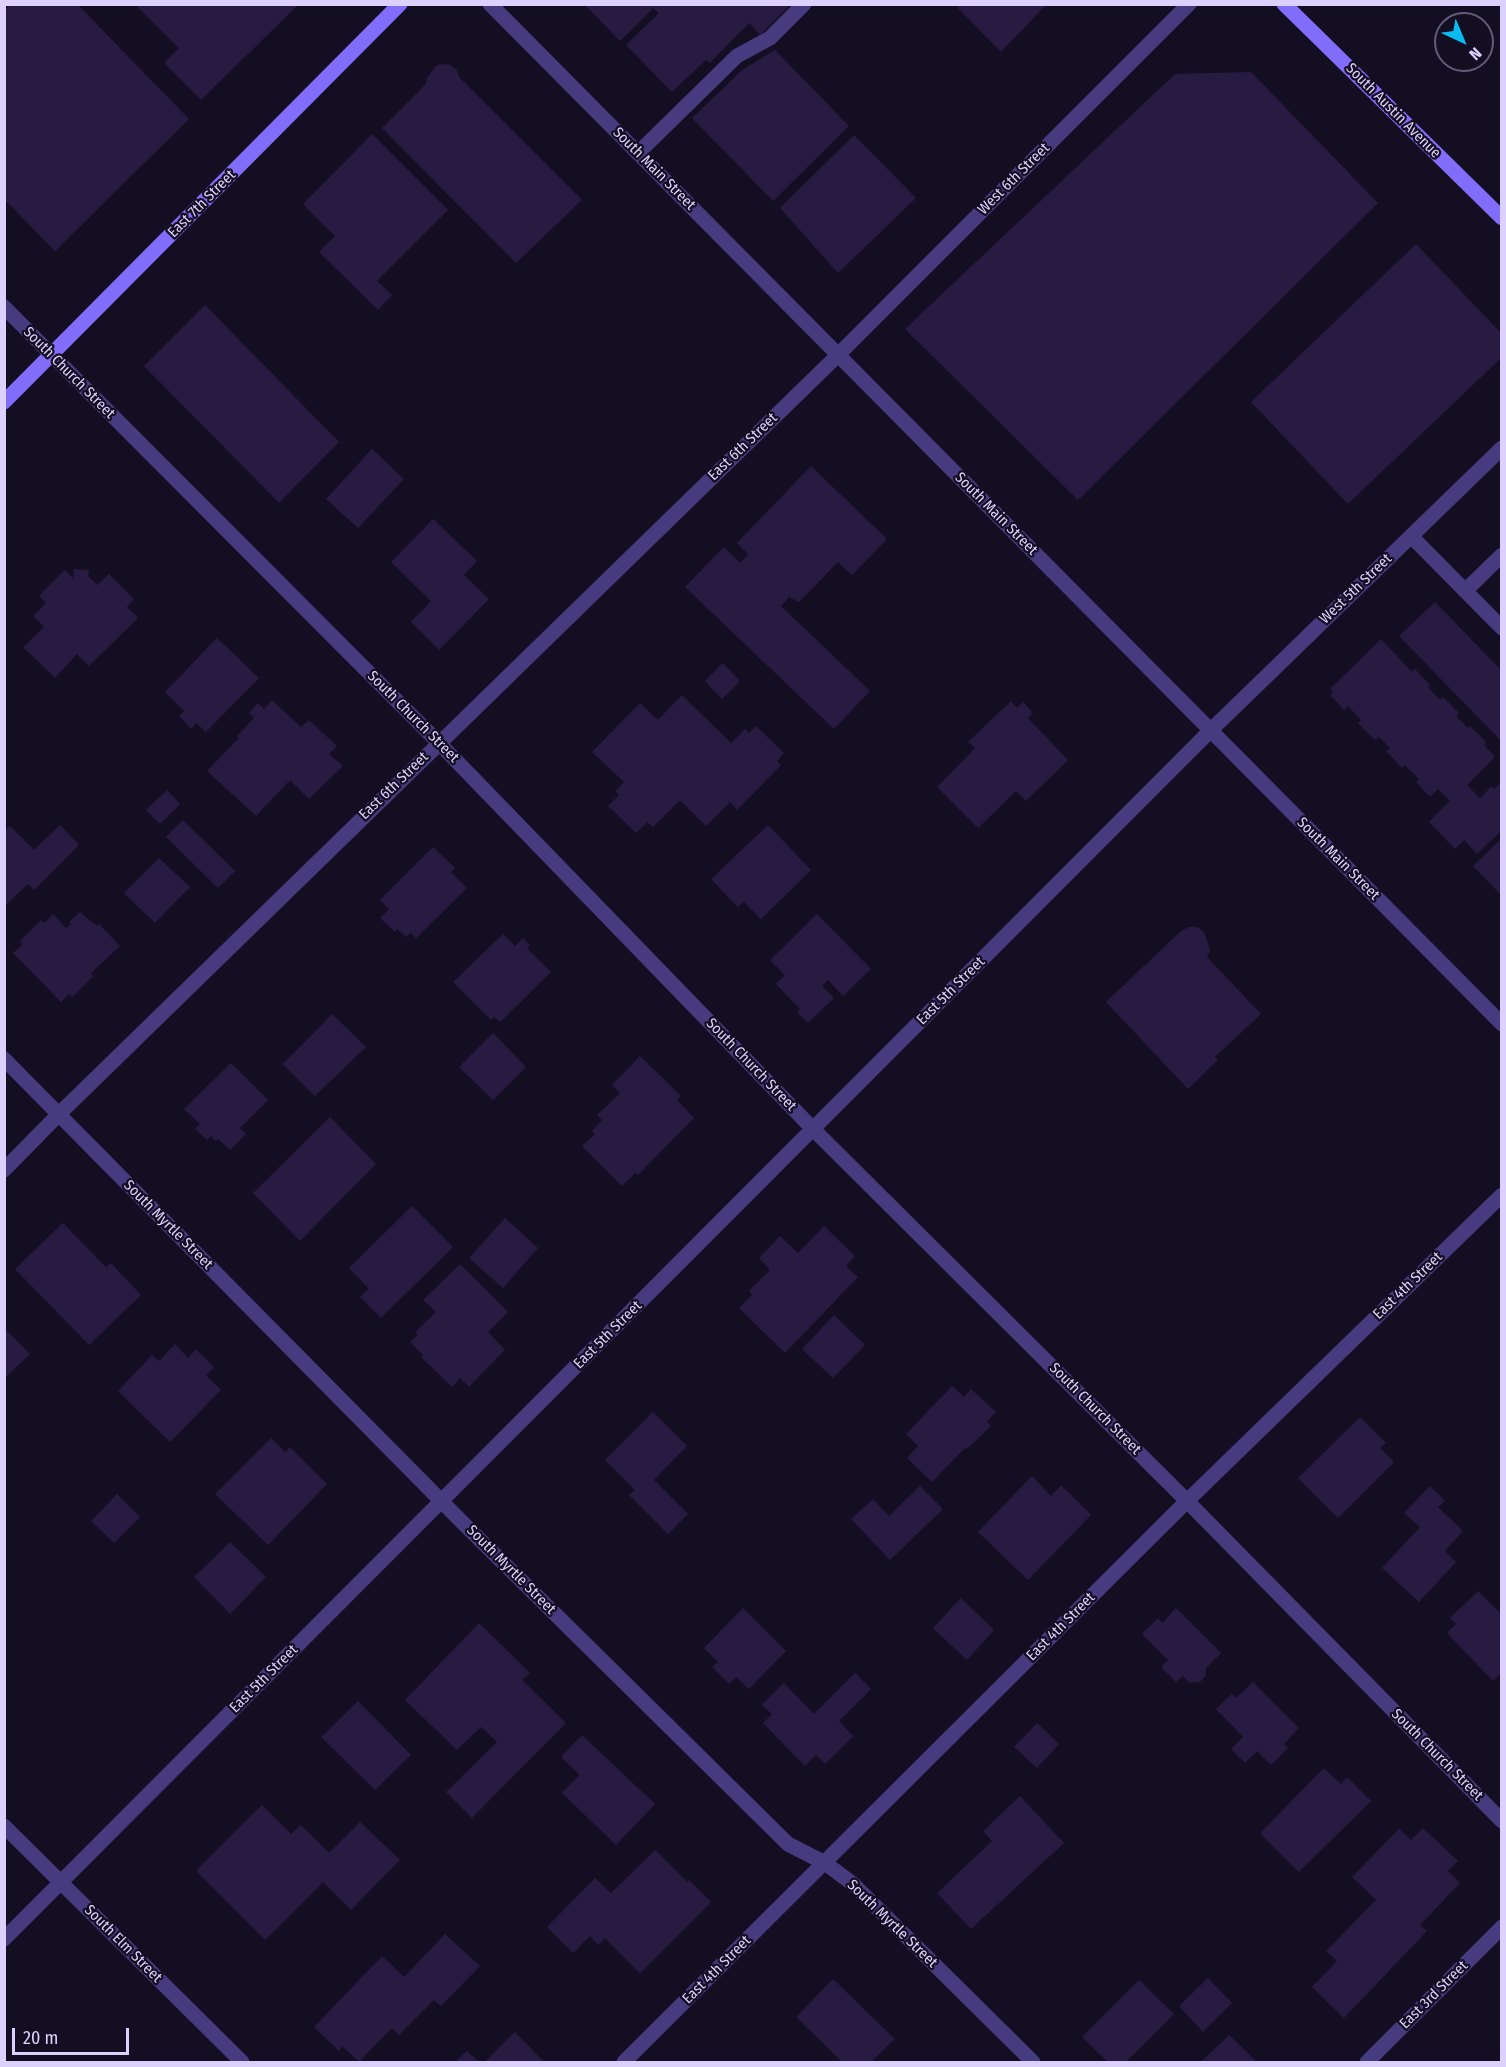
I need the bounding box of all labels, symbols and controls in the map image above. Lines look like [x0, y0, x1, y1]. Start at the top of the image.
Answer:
north arrow [1434, 12, 1494, 72]
text: N [1465, 44, 1486, 64]
street label: South Austin Avenue [1342, 60, 1444, 162]
street label: South Main Street [609, 124, 699, 214]
street label: West 6th Street [974, 139, 1054, 219]
street label: East 7th Street [164, 166, 240, 242]
street label: South Church Street [19, 323, 119, 423]
street label: East 6th Street [705, 409, 781, 485]
street label: South Main Street [951, 469, 1041, 559]
street label: West 5th Street [1316, 550, 1396, 628]
street label: South Church Street [363, 667, 463, 767]
street label: East 6th Street [356, 748, 432, 824]
street label: South Main Street [1293, 814, 1383, 904]
street label: East 5th Street [913, 953, 989, 1029]
street label: South Church Street [702, 1015, 800, 1115]
street label: South Myrtle Street [120, 1177, 216, 1273]
street label: East 4th Street [1370, 1248, 1446, 1324]
street label: East 5th Street [570, 1297, 646, 1373]
street label: South Church Street [1045, 1359, 1145, 1459]
street label: South Myrtle Street [463, 1522, 559, 1618]
street label: East 4th Street [1023, 1589, 1099, 1665]
street label: East 5th Street [226, 1641, 302, 1717]
street label: South Church Street [1387, 1705, 1487, 1805]
street label: South Myrtle Street [843, 1876, 941, 1972]
street label: South Elm Street [80, 1901, 166, 1987]
street label: East 4th Street [679, 1932, 755, 2008]
street label: East 3rd Street [1396, 1957, 1472, 2033]
scale bar [15, 2016, 132, 2054]
text: 20 m [23, 2027, 58, 2049]

